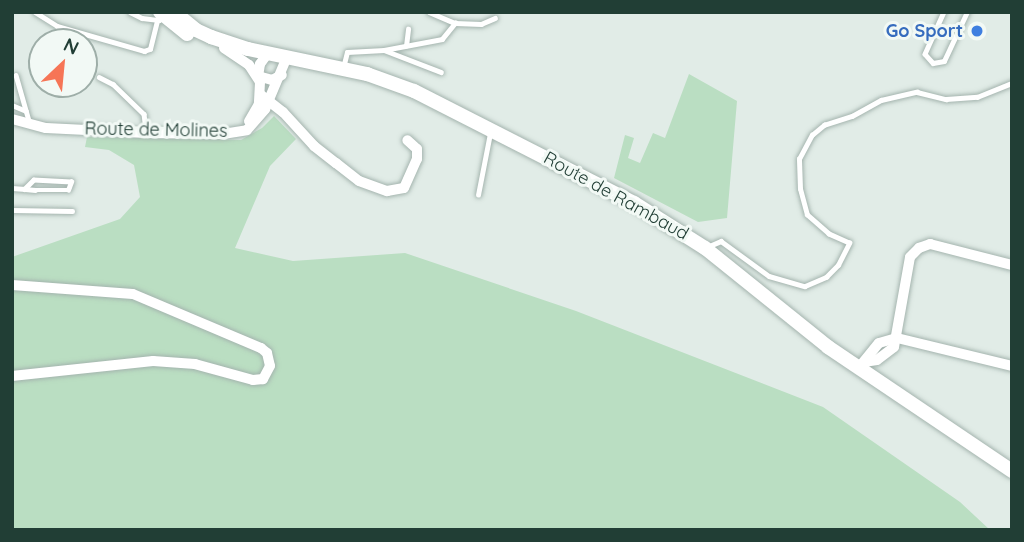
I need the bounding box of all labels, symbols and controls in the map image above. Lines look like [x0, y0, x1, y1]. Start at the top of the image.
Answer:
place label: Go Sport [886, 20, 963, 42]
marker: Go Sport [969, 23, 985, 39]
north arrow [28, 28, 98, 98]
text: N [60, 32, 83, 60]
street label: Route de Molines [84, 118, 228, 142]
street label: Route de Rambaud [540, 147, 692, 245]

